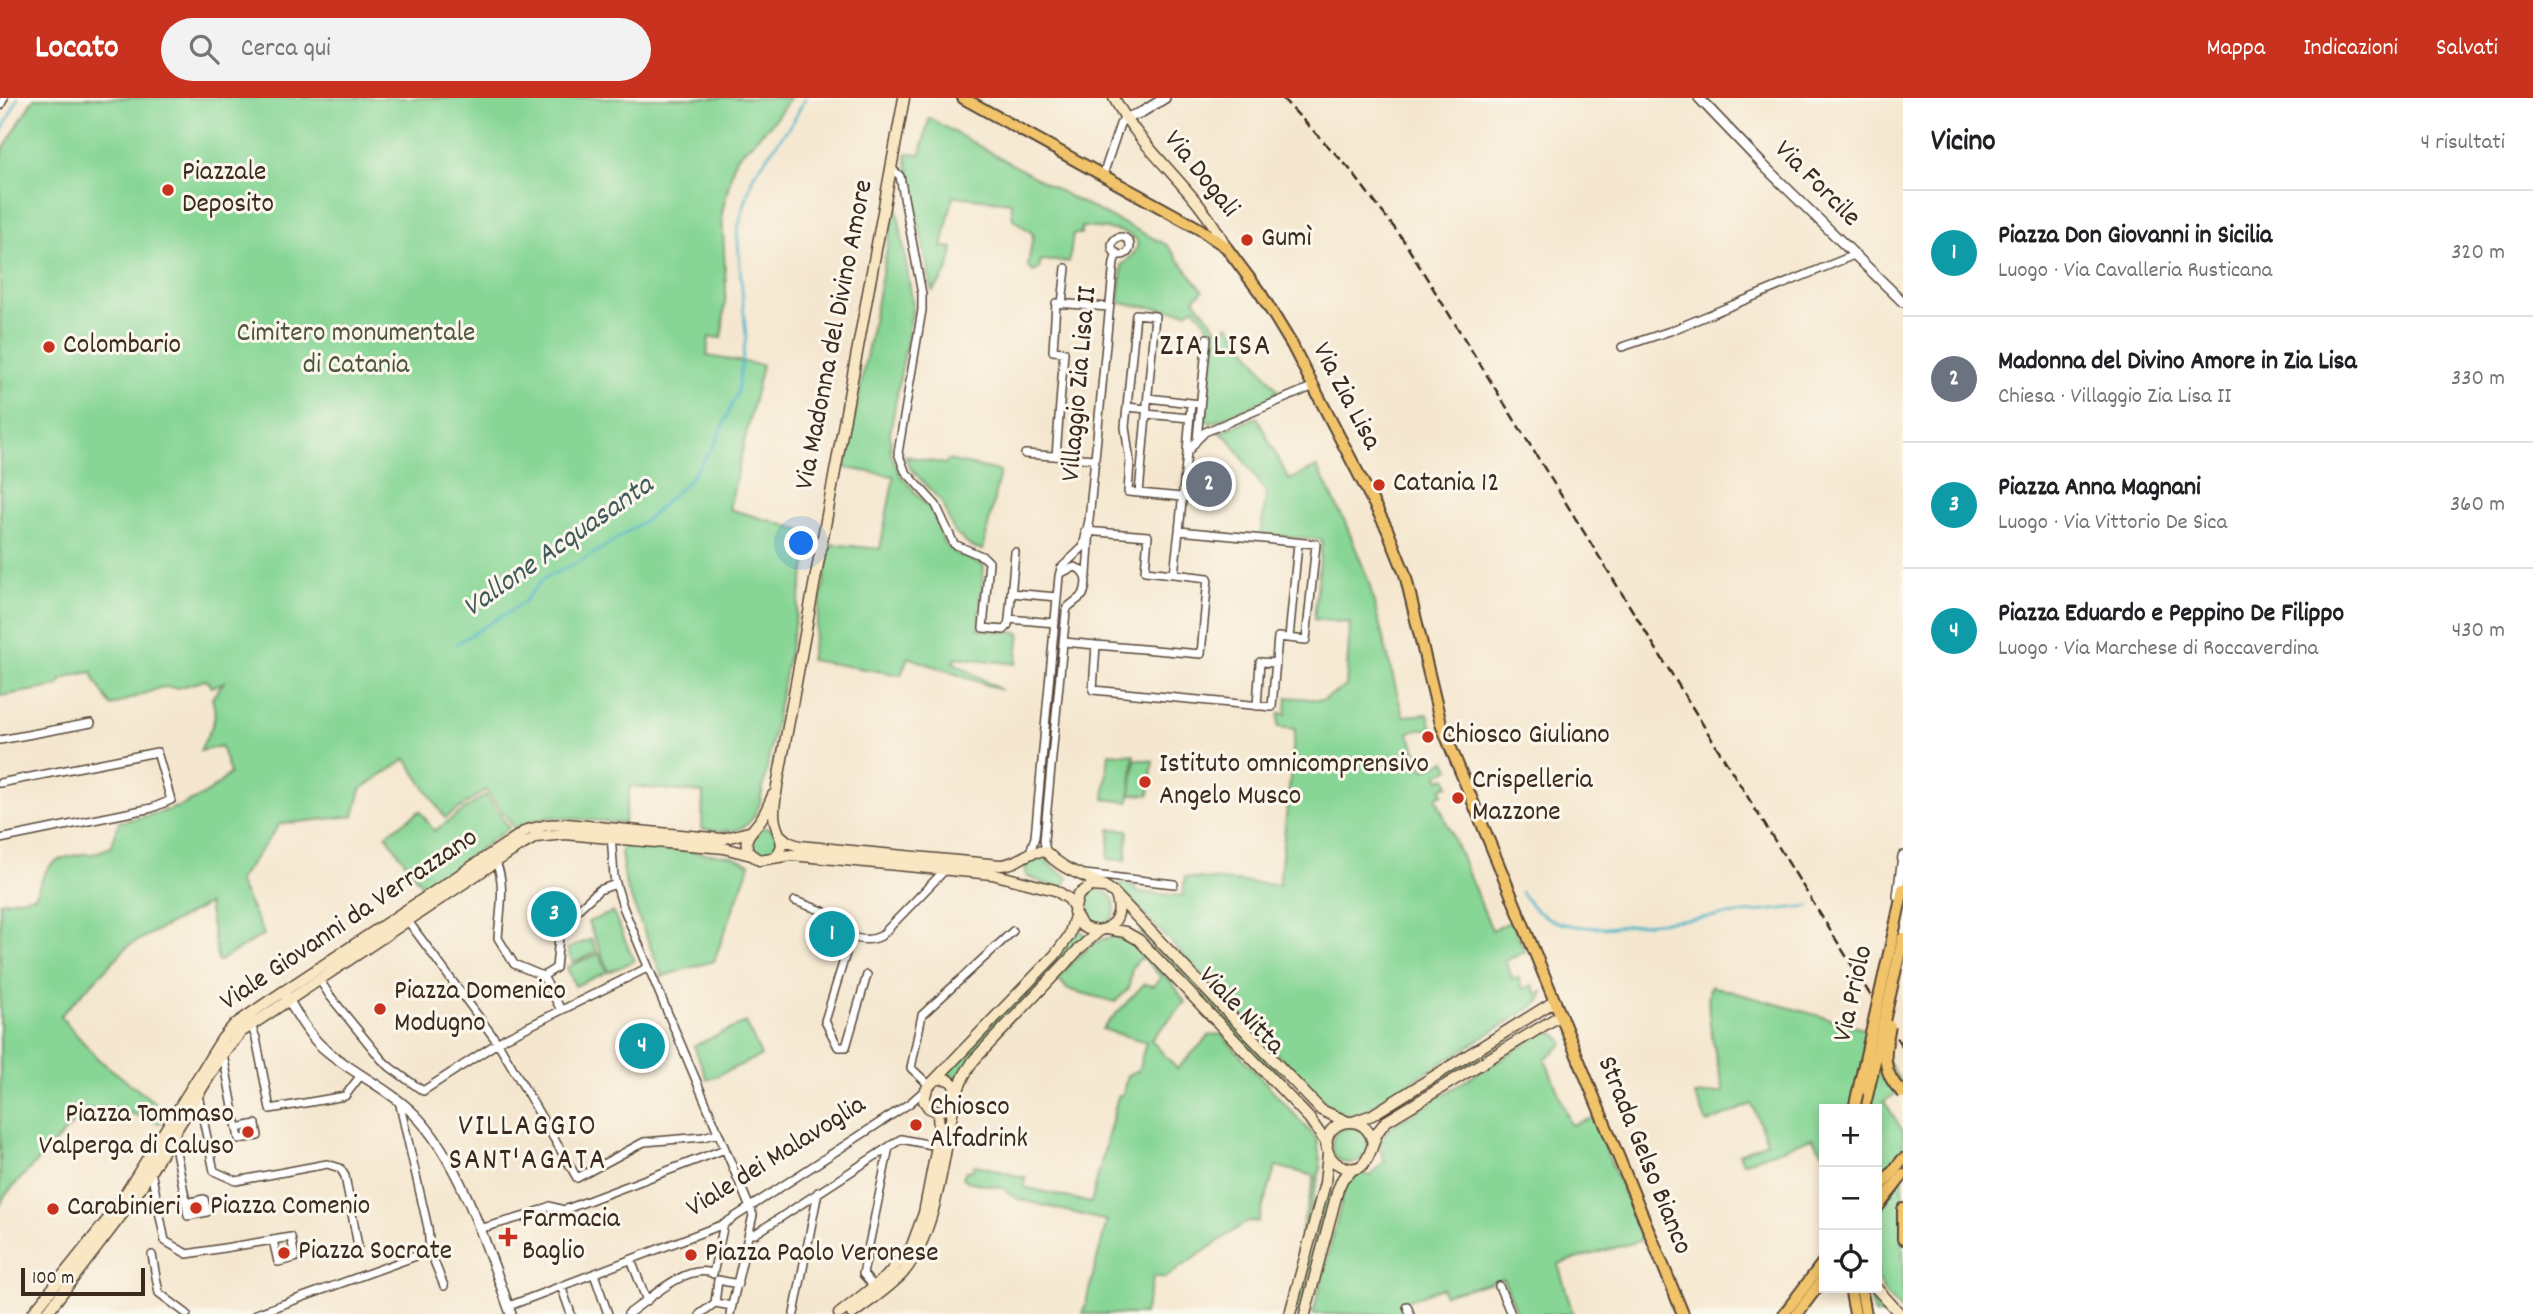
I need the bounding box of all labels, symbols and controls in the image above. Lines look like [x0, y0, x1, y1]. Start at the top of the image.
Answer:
search box [161, 18, 651, 81]
text: Locato [35, 26, 119, 73]
icon: search [185, 30, 223, 68]
text: Cerca qui [241, 31, 331, 68]
text: Mappa [2206, 32, 2265, 66]
text: Indicazioni [2303, 32, 2398, 66]
text: Salvati [2436, 32, 2498, 66]
text: Vicino [1931, 122, 1996, 165]
street label: Via Dogali [1152, 123, 1248, 227]
text: 4 risultati [2420, 127, 2505, 160]
street label: Via Forcile [1763, 132, 1869, 238]
place label: Piazzale Deposito [182, 154, 274, 226]
street label: Via Madonna del Divino Amore [786, 177, 886, 493]
marker: Piazzale Deposito [160, 182, 176, 198]
text: Piazza Don Giovanni in Sicilia [1998, 218, 2272, 255]
place label: Gumì [1261, 220, 1312, 260]
marker: Gumì [1239, 232, 1255, 248]
text: 1 [1951, 237, 1957, 270]
text: 320 m [2451, 237, 2505, 270]
text: Luogo · Via Cavalleria Rusticana [1998, 255, 2272, 288]
street label: Villaggio Zia Lisa II [1053, 284, 1109, 483]
park label: Cimitero monumentale di Catania [237, 315, 475, 387]
place label: Colombario [63, 327, 181, 367]
district label: ZIA LISA [1160, 327, 1272, 370]
street label: Via Zia Lisa [1300, 336, 1390, 459]
marker: Colombario [41, 339, 57, 355]
text: Madonna del Divino Amore in Zia Lisa [1998, 344, 2357, 381]
text: 2 [1949, 363, 1959, 396]
text: 330 m [2451, 363, 2505, 396]
text: Chiesa · Villaggio Zia Lisa II [1998, 381, 2231, 414]
pin: 2 [1186, 458, 1232, 510]
water label: Vallone Acquasanta [455, 465, 665, 630]
place label: Catania 12 [1393, 465, 1499, 505]
text: Piazza Anna Magnani [1998, 470, 2201, 507]
marker: Catania 12 [1371, 477, 1387, 493]
text: 3 [1949, 489, 1959, 522]
text: 360 m [2450, 489, 2505, 522]
text: Luogo · Via Vittorio De Sica [1998, 507, 2227, 540]
your location [784, 526, 818, 560]
text: Piazza Eduardo e Peppino De Filippo [1998, 596, 2344, 633]
text: 4 [1949, 615, 1959, 648]
text: 430 m [2452, 615, 2505, 648]
text: Luogo · Via Marchese di Roccaverdina [1998, 633, 2318, 666]
place label: Chiosco Giuliano [1442, 717, 1610, 757]
marker: Chiosco Giuliano [1420, 729, 1436, 745]
place label: Istituto omnicomprensivo Angelo Musco [1159, 746, 1429, 818]
place label: Crispelleria Mazzone [1472, 762, 1594, 834]
marker: Istituto omnicomprensivo Angelo Musco [1137, 774, 1153, 790]
marker: Crispelleria Mazzone [1450, 790, 1466, 806]
street label: Viale Giovanni da Verrazzano [213, 820, 487, 1022]
pin: 3 [531, 888, 577, 940]
pin: 1 [809, 908, 855, 960]
street label: Via Priolo [1824, 942, 1886, 1046]
street label: Viale Nitta [1187, 959, 1293, 1066]
place label: Piazza Domenico Modugno [394, 973, 566, 1045]
marker: Piazza Domenico Modugno [372, 1001, 388, 1017]
pin: 4 [619, 1020, 665, 1072]
street label: Strada Gelso Bianco [1585, 1051, 1701, 1261]
street label: Viale dei Malavoglia [680, 1086, 875, 1229]
place label: Chiosco Alfadrink [930, 1089, 1028, 1161]
place label: Piazza Tommaso Valperga di Caluso [39, 1096, 234, 1168]
map controls [1819, 1104, 1882, 1293]
button: + [1819, 1104, 1882, 1167]
district label: VILLAGGIO SANT'AGATA [449, 1107, 607, 1184]
marker: Chiosco Alfadrink [908, 1117, 924, 1133]
marker: Piazza Tommaso Valperga di Caluso [240, 1124, 256, 1140]
button: − [1819, 1167, 1882, 1230]
place label: Piazza Comenio [210, 1188, 370, 1228]
place label: Carabinieri [67, 1189, 181, 1229]
marker: Piazza Comenio [188, 1200, 204, 1216]
marker: Carabinieri [45, 1201, 61, 1217]
place label: Farmacia Baglio [522, 1201, 621, 1273]
marker: Farmacia Baglio [500, 1229, 516, 1245]
button: locate [1819, 1230, 1882, 1293]
place label: Piazza Socrate [298, 1233, 452, 1273]
place label: Piazza Paolo Veronese [705, 1235, 939, 1275]
marker: Piazza Socrate [276, 1245, 292, 1261]
marker: Piazza Paolo Veronese [683, 1247, 699, 1263]
scale bar [21, 1265, 145, 1297]
text: 100 m [32, 1266, 74, 1293]

